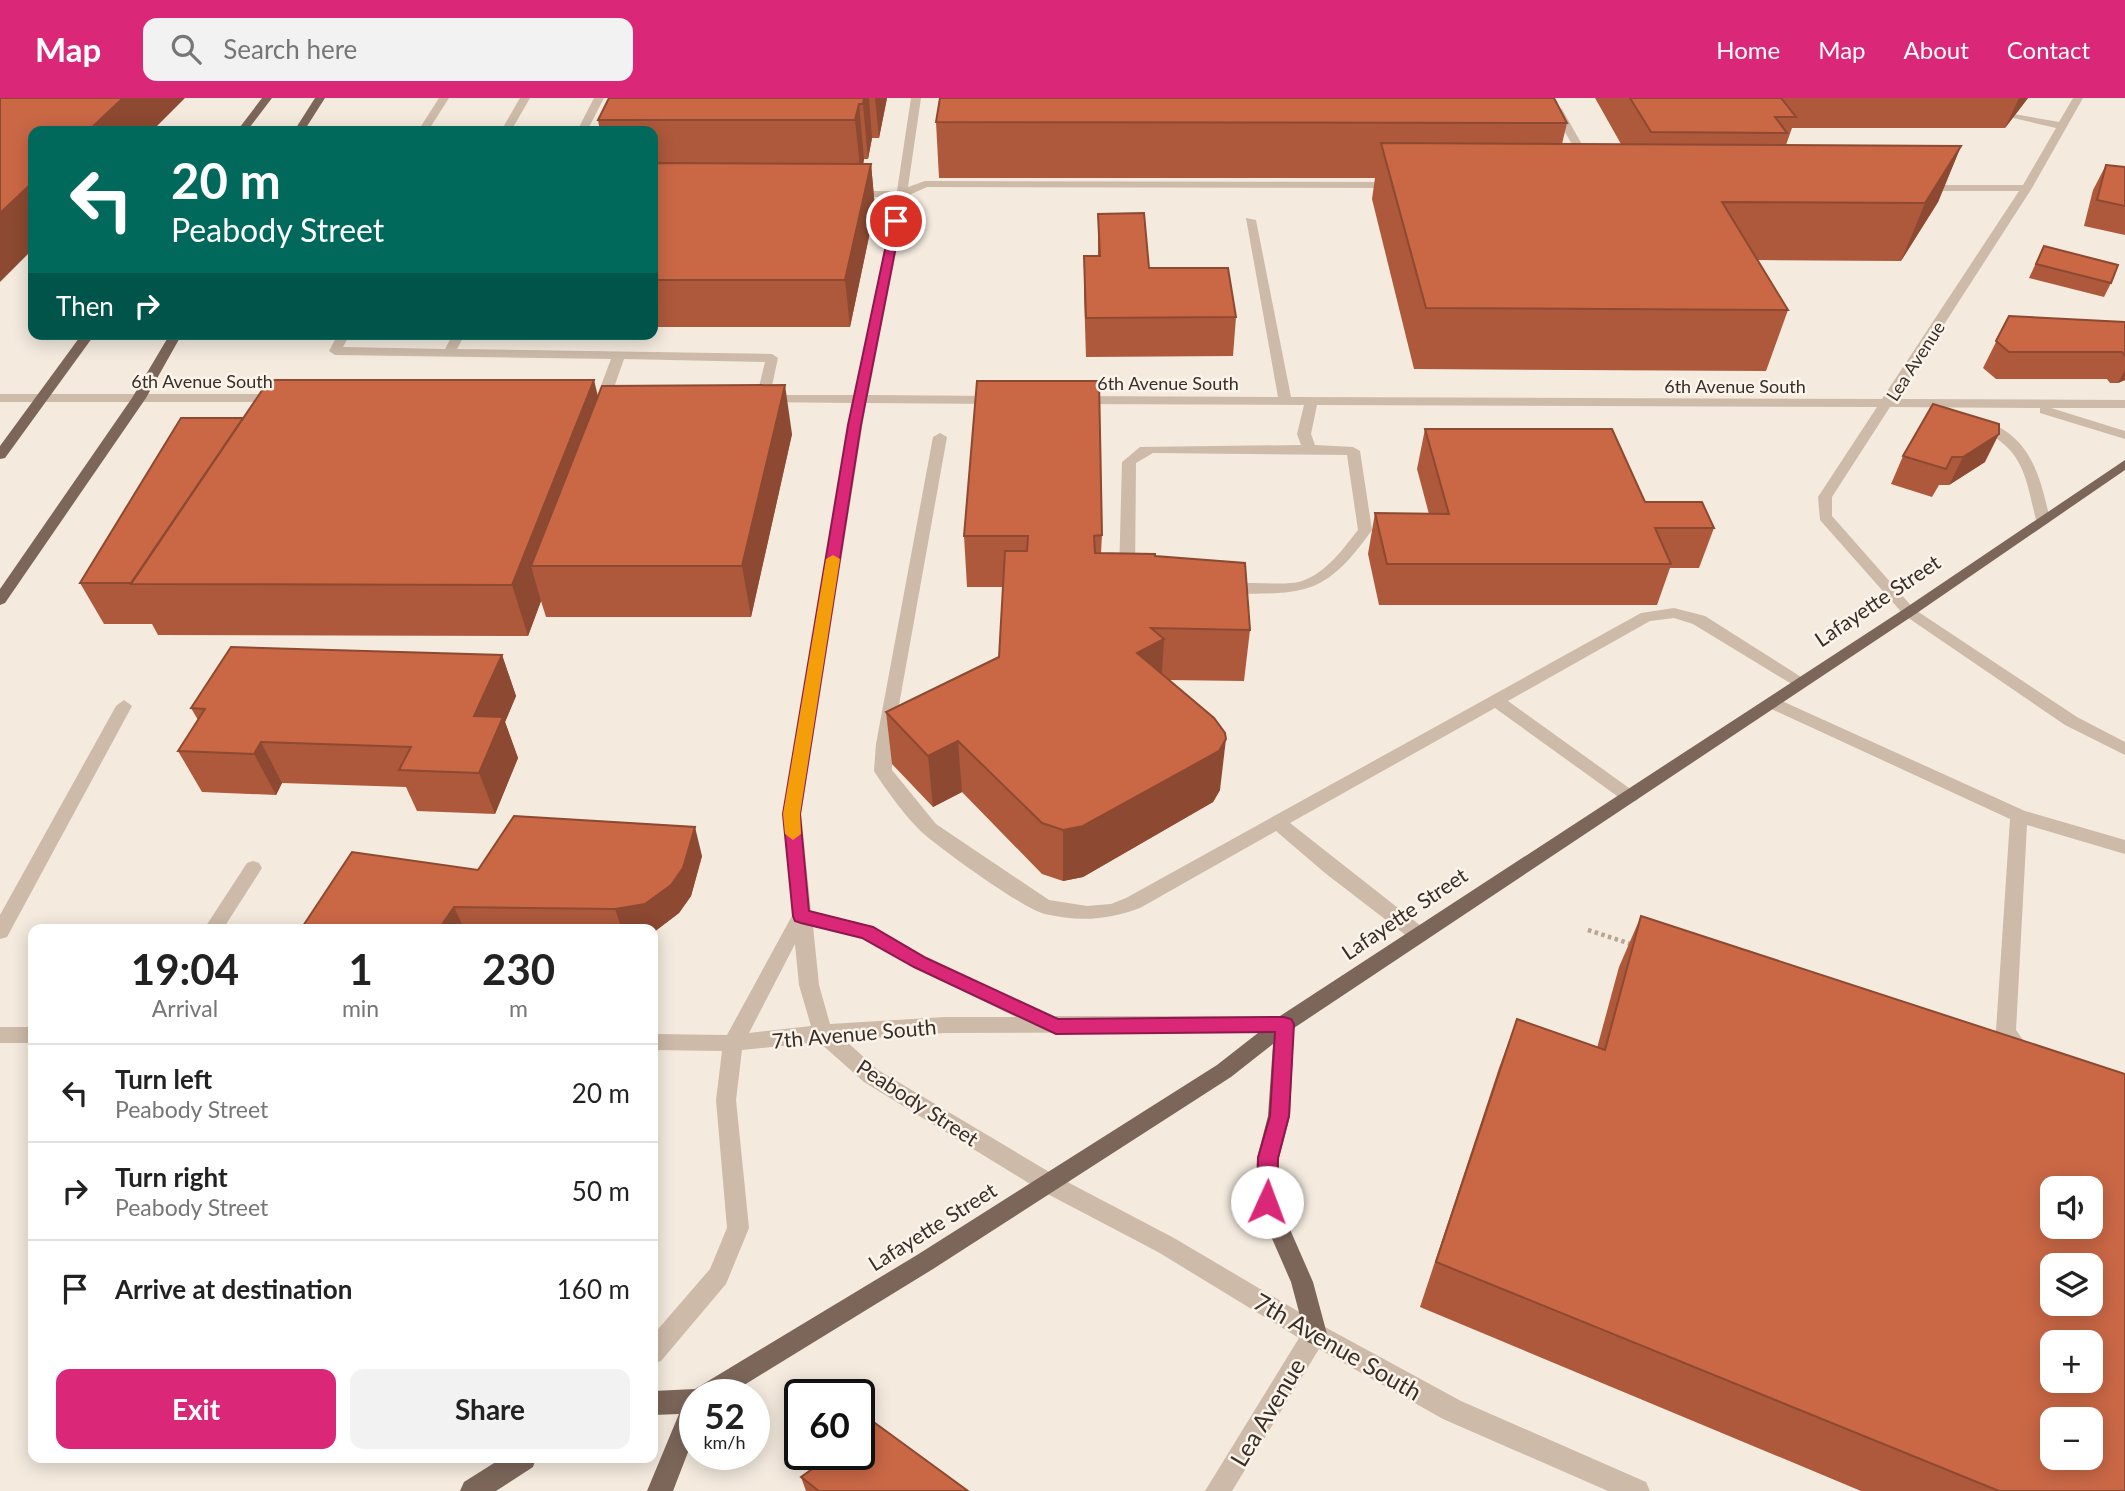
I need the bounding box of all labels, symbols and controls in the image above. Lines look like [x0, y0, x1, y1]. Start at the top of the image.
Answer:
search box [143, 18, 633, 81]
text: Map [35, 29, 101, 69]
icon: search [167, 30, 205, 68]
text: Search here [223, 33, 357, 65]
text: Home [1716, 35, 1780, 64]
text: Map [1818, 35, 1866, 64]
text: About [1904, 35, 1969, 64]
text: Contact [2007, 35, 2090, 64]
text: 20 m [171, 151, 281, 209]
icon: left [56, 154, 147, 245]
pin [866, 191, 926, 251]
icon: arrive [877, 202, 915, 240]
text: Peabody Street [171, 210, 384, 249]
icon: right [128, 287, 166, 325]
text: Then [56, 290, 114, 322]
street label: Lea Avenue [1881, 317, 1949, 405]
street label: 6th Avenue South [131, 370, 273, 392]
street label: 6th Avenue South [1097, 372, 1239, 394]
street label: 6th Avenue South [1664, 375, 1806, 397]
street label: Lafayette Street [1809, 549, 1945, 651]
street label: Lafayette Street [1336, 862, 1472, 964]
text: 19:04 [131, 944, 239, 994]
text: 1 [348, 944, 373, 994]
text: 230 [482, 944, 555, 994]
text: Arrival [152, 994, 218, 1022]
text: min [342, 994, 379, 1022]
text: m [509, 994, 528, 1022]
street label: 7th Avenue South [771, 1013, 937, 1053]
street label: Peabody Street [852, 1053, 984, 1151]
text: Turn left [115, 1063, 212, 1095]
icon: left [56, 1074, 94, 1112]
text: 20 m [572, 1077, 630, 1109]
text: Peabody Street [115, 1095, 268, 1123]
text: Turn right [115, 1161, 228, 1193]
position arrow [1230, 1165, 1304, 1239]
icon: right [56, 1172, 94, 1210]
text: 50 m [572, 1175, 630, 1207]
street label: Lafayette Street [863, 1176, 1001, 1275]
map controls [2040, 1176, 2103, 1470]
button: sound [2040, 1176, 2103, 1239]
text: Peabody Street [115, 1193, 268, 1221]
button: layers [2040, 1253, 2103, 1316]
icon: arrive [56, 1270, 94, 1308]
text: Arrive at destination [115, 1273, 352, 1305]
text: 160 m [557, 1273, 630, 1305]
street label: 7th Avenue South [1249, 1286, 1427, 1406]
button: + [2040, 1330, 2103, 1393]
street label: Lea Avenue [1223, 1353, 1311, 1471]
button: Exit [56, 1369, 336, 1449]
button: Share [350, 1369, 630, 1449]
speed limit sign: 60 [784, 1379, 875, 1470]
text: 52 [704, 1394, 745, 1436]
button: − [2040, 1407, 2103, 1470]
text: km/h [703, 1431, 746, 1453]

